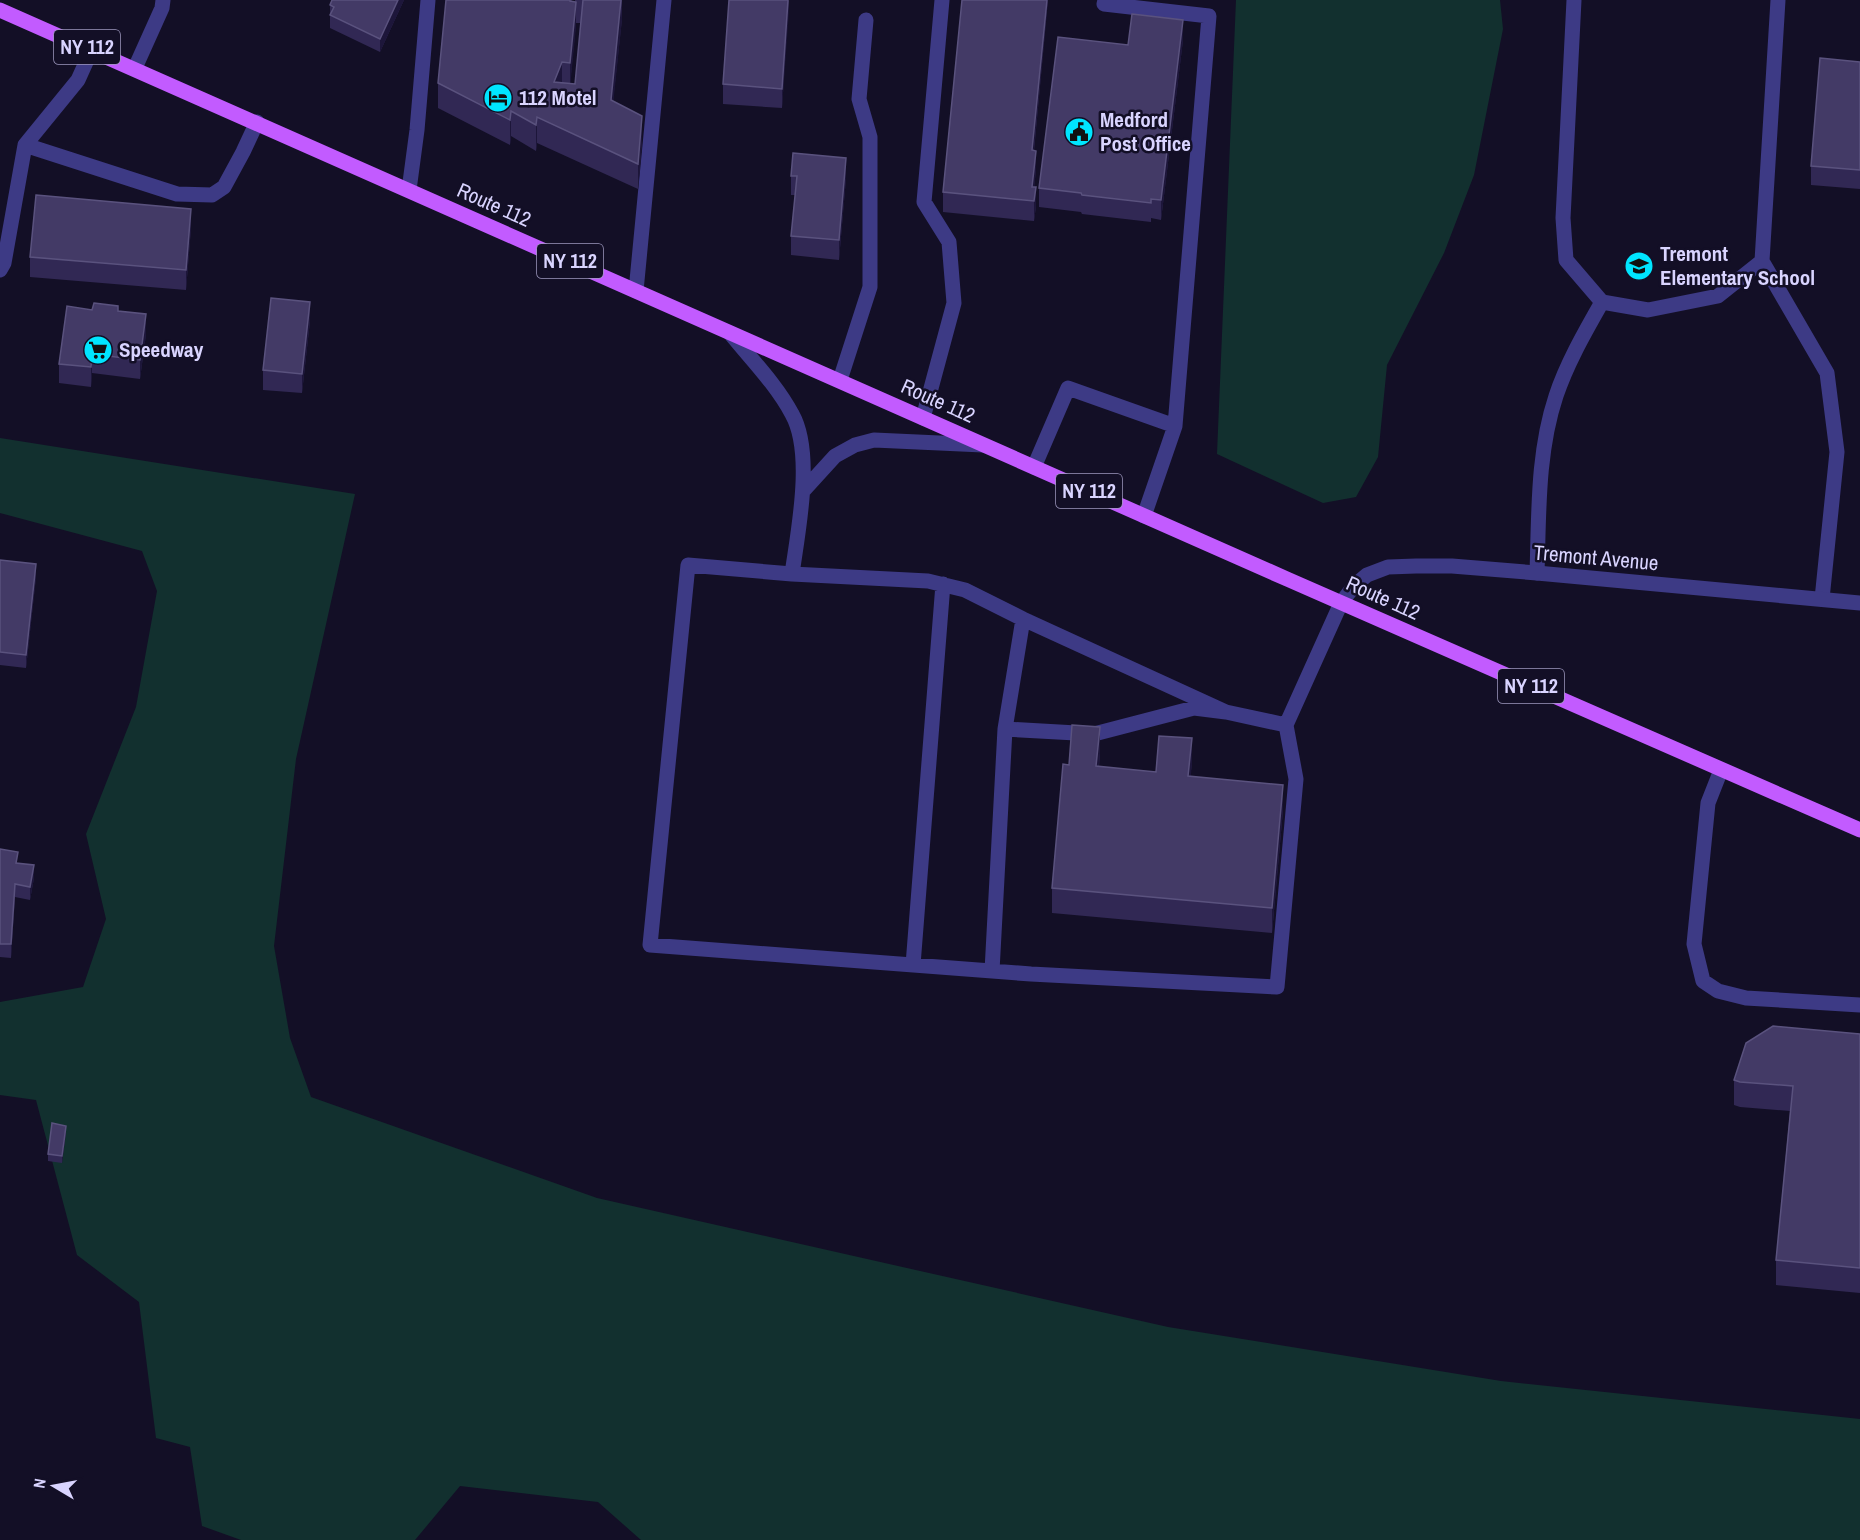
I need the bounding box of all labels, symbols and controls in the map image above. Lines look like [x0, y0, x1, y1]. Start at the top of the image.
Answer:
road number: NY 112 [54, 30, 120, 64]
hotel icon: 112 Motel [482, 82, 514, 114]
place label: 112 Motel [519, 83, 597, 112]
place label: Medford Post Office [1100, 105, 1191, 158]
public building icon: Medford Post Office [1063, 116, 1095, 148]
street label: Route 112 [453, 175, 536, 234]
place label: Tremont Elementary School [1660, 239, 1815, 292]
road number: NY 112 [537, 244, 603, 278]
school or university icon: Tremont Elementary School [1623, 250, 1655, 282]
supermarket icon: Speedway [82, 334, 114, 366]
place label: Speedway [119, 335, 204, 364]
street label: Route 112 [897, 371, 980, 430]
road number: NY 112 [1056, 474, 1122, 508]
street label: Tremont Avenue [1532, 538, 1660, 577]
street label: Route 112 [1342, 568, 1425, 627]
road number: NY 112 [1498, 669, 1564, 703]
north arrow [24, 1456, 84, 1516]
text: N [28, 1477, 51, 1490]

